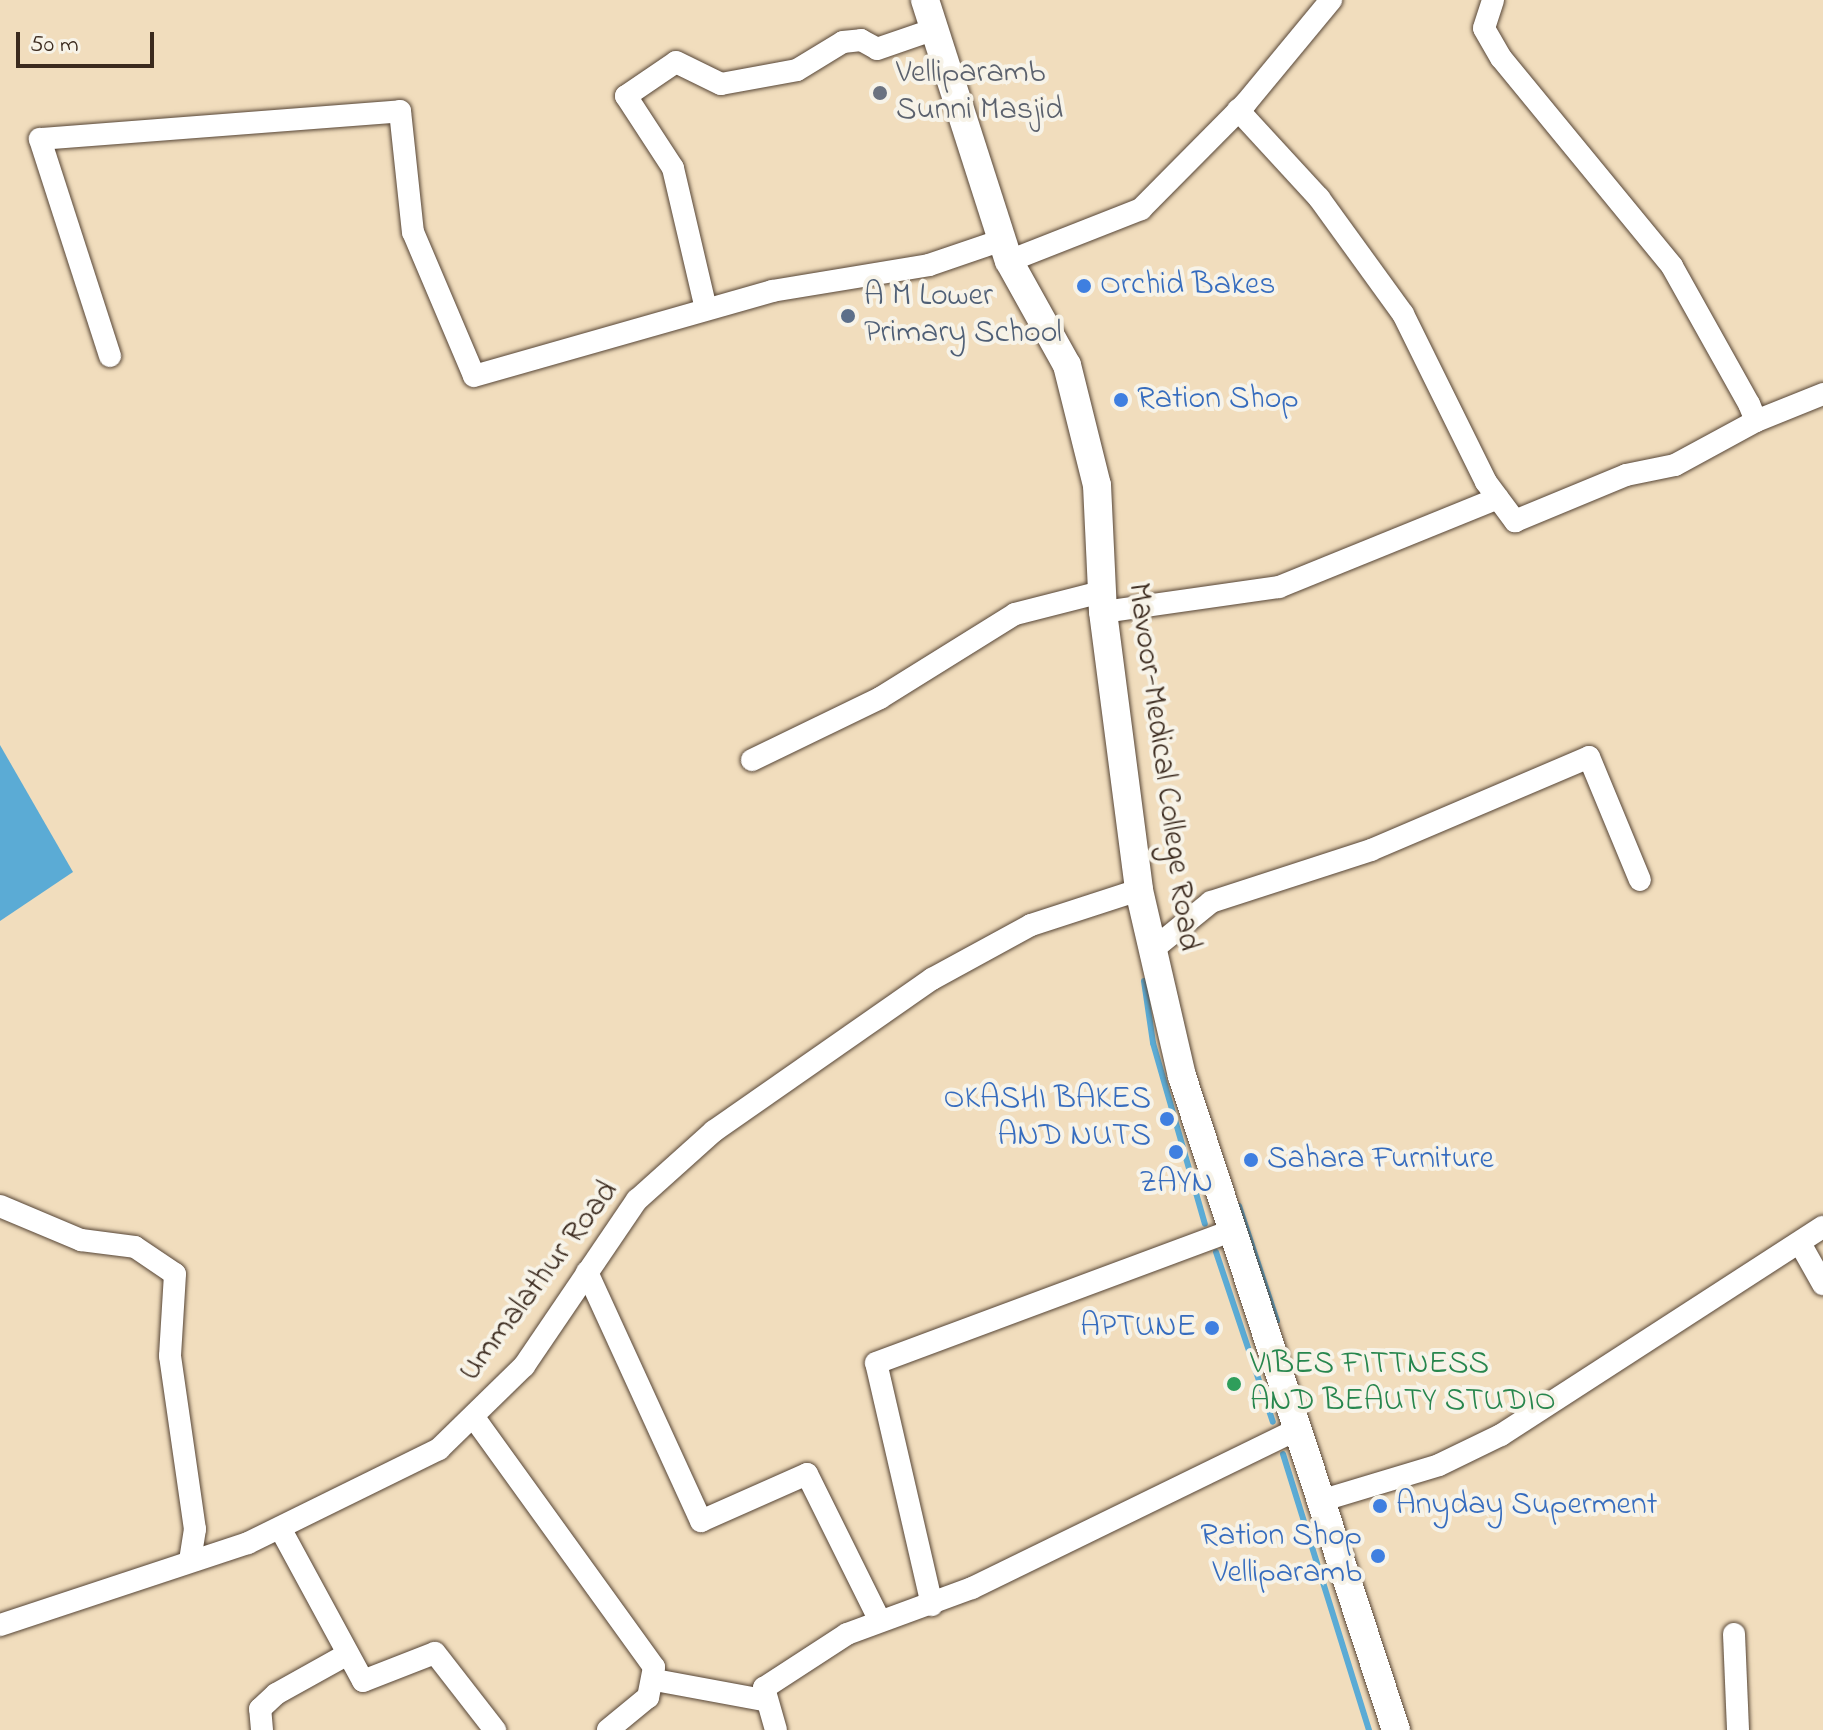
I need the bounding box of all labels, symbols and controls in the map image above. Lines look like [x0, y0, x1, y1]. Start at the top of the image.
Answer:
scale bar [20, 16, 158, 66]
text: 50 m [30, 28, 79, 63]
place label: Velliparamb Sunni Masjid [896, 56, 1063, 131]
marker: Velliparamb Sunni Masjid [871, 84, 889, 102]
place label: Orchid Bakes [1100, 267, 1276, 305]
marker: Orchid Bakes [1075, 277, 1093, 295]
place label: A M Lower Primary School [864, 279, 1062, 354]
marker: A M Lower Primary School [839, 307, 857, 325]
place label: Ration Shop [1137, 381, 1299, 419]
marker: Ration Shop [1112, 391, 1130, 409]
street label: Mavoor-Medical College Road [1117, 580, 1207, 954]
place label: OKASHI BAKES AND NUTS [943, 1082, 1151, 1157]
marker: OKASHI BAKES AND NUTS [1158, 1110, 1176, 1128]
place label: Sahara Furniture [1267, 1141, 1494, 1179]
marker: ZAYN [1167, 1143, 1185, 1161]
marker: Sahara Furniture [1242, 1151, 1260, 1169]
place label: ZAYN [1139, 1165, 1213, 1203]
street label: Ummalathur Road [452, 1174, 628, 1390]
place label: APTUNE [1080, 1309, 1196, 1347]
marker: APTUNE [1203, 1319, 1221, 1337]
place label: VIBES FITTNESS AND BEAUTY STUDIO [1250, 1347, 1556, 1422]
marker: VIBES FITTNESS AND BEAUTY STUDIO [1225, 1375, 1243, 1393]
place label: Anyday Superment [1396, 1487, 1657, 1525]
marker: Anyday Superment [1371, 1497, 1389, 1515]
place label: Ration Shop Velliparamb [1200, 1519, 1362, 1594]
marker: Ration Shop Velliparamb [1369, 1547, 1387, 1565]

